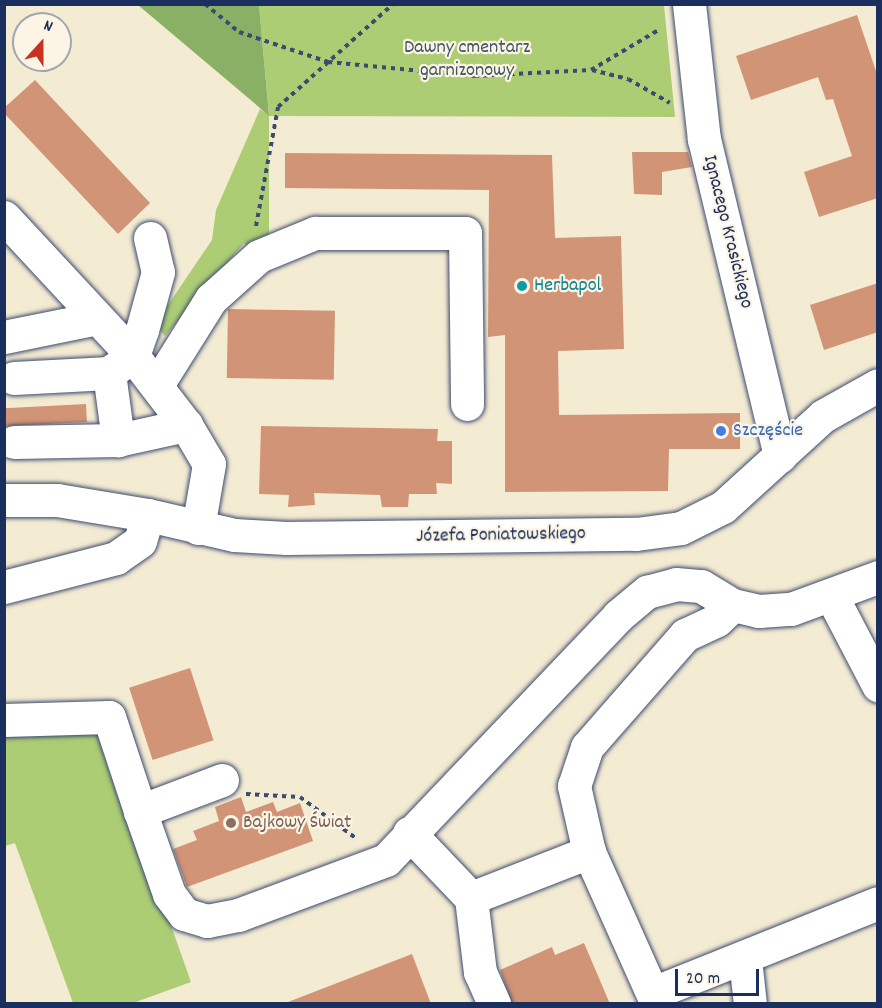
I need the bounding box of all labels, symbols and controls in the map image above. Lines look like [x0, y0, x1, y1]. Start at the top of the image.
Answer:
north arrow [12, 12, 72, 72]
text: N [40, 14, 56, 39]
park label: Dawny cmentarz garnizonowy [404, 37, 530, 84]
street label: Ignacego Krasickiego [696, 153, 758, 311]
place label: Herbapol [534, 274, 601, 298]
marker: Herbapol [515, 279, 529, 293]
place label: Szczęście [733, 419, 803, 443]
marker: Szczęście [714, 424, 728, 438]
street label: Józefa Poniatowskiego [416, 523, 586, 549]
place label: Bajkowy Świat [243, 811, 351, 835]
marker: Bajkowy Świat [224, 816, 238, 830]
scale bar [678, 957, 762, 995]
text: 20 m [686, 967, 720, 992]

